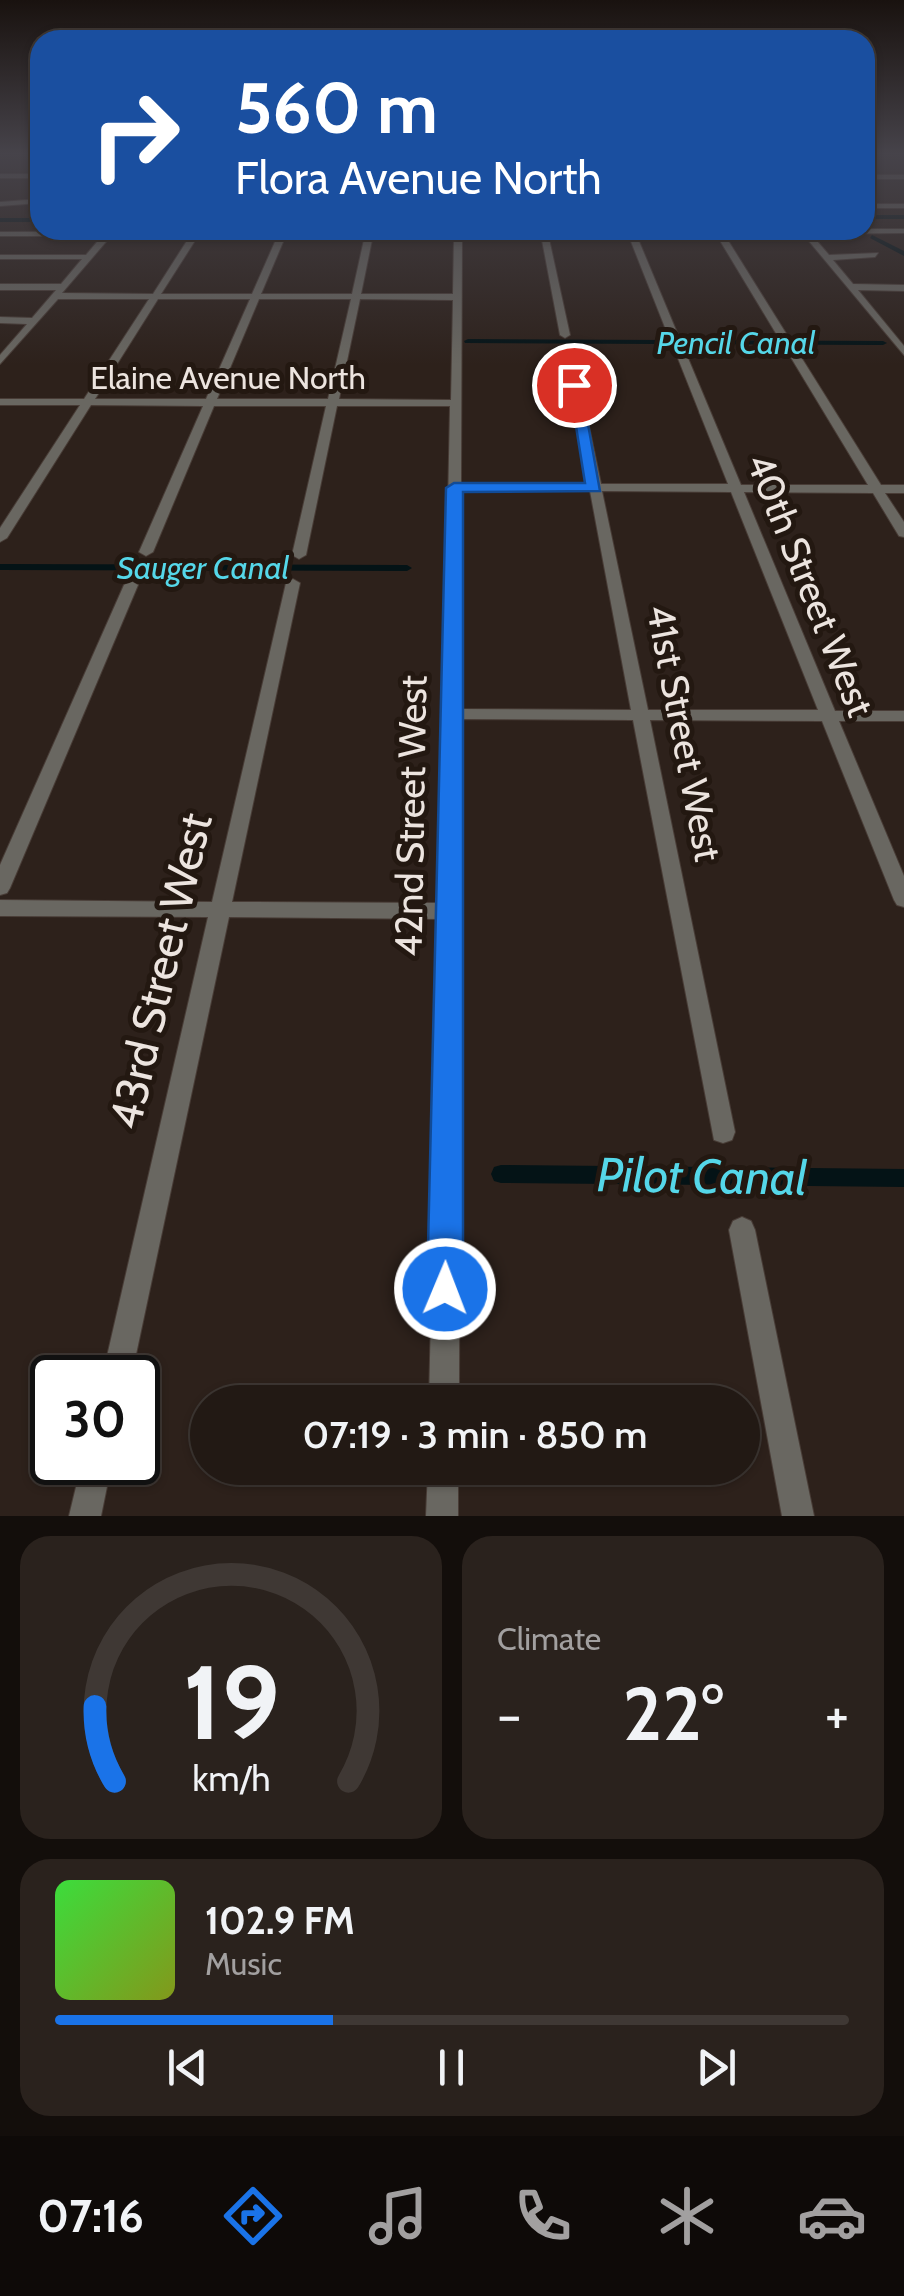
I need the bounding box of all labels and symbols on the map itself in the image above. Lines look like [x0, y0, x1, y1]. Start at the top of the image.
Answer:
water label: Pencil Canal [657, 323, 816, 362]
pin [532, 343, 617, 428]
street label: Elaine Avenue North [90, 358, 366, 397]
street label: 40th Street West [736, 447, 885, 723]
water label: Sauger Canal [117, 548, 290, 587]
street label: 41st Street West [637, 601, 732, 865]
street label: 42nd Street West [385, 675, 436, 957]
street label: 43rd Street West [97, 808, 223, 1134]
water label: Pilot Canal [596, 1145, 808, 1207]
position arrow [393, 1237, 497, 1341]
speed limit sign: 30 [30, 1355, 160, 1485]

